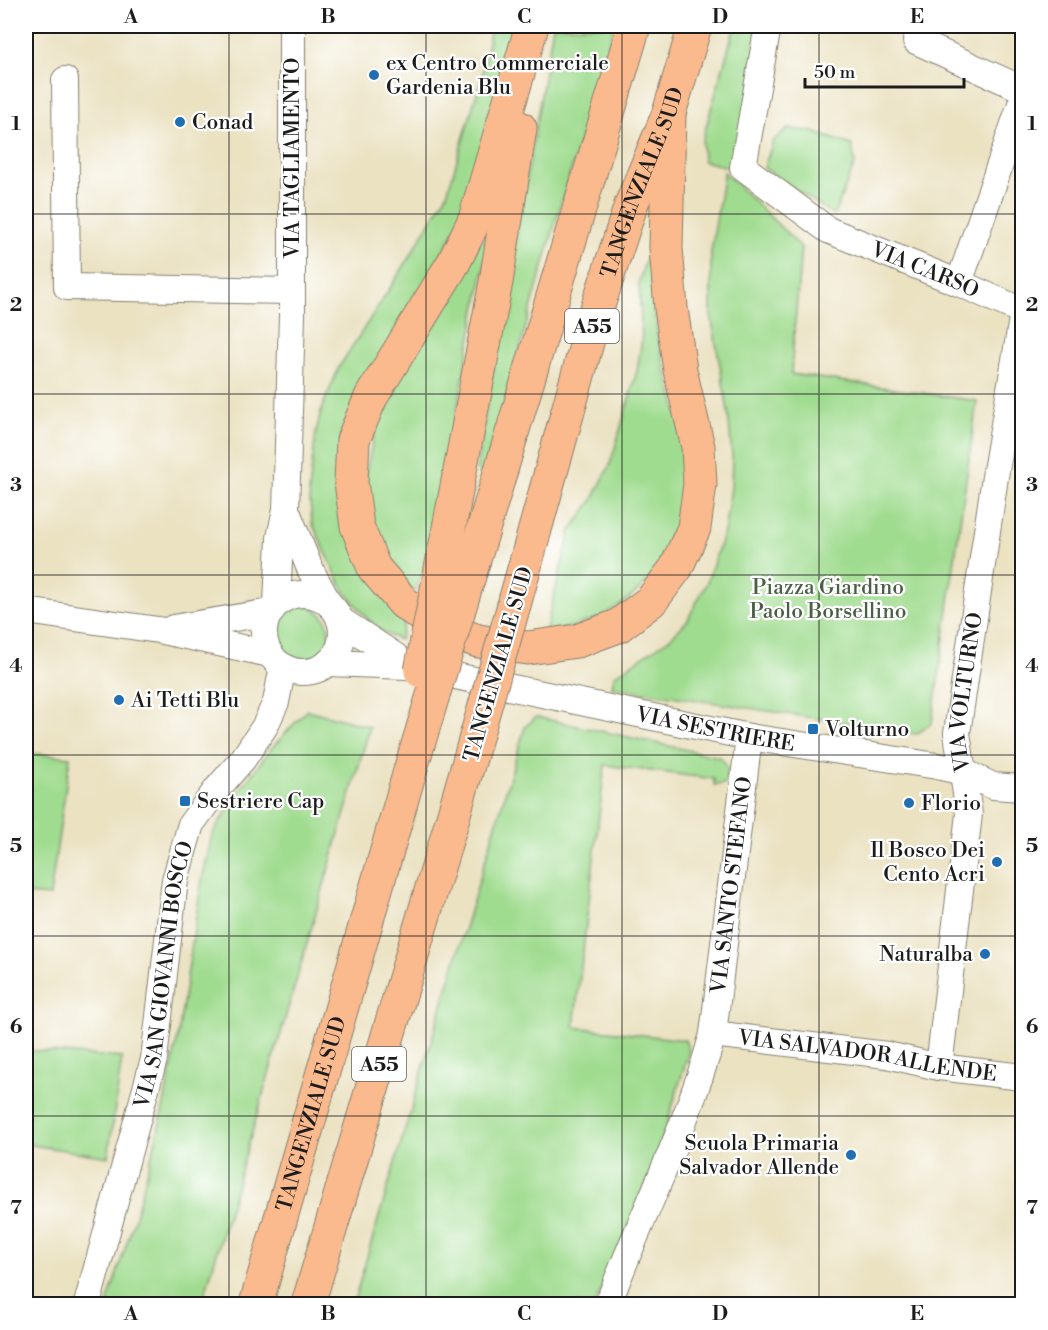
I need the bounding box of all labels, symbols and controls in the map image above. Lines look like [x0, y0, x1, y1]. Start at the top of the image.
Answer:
text: A [123, 5, 139, 30]
text: B [320, 5, 336, 30]
text: C [517, 5, 531, 30]
text: D [712, 5, 728, 30]
text: E [910, 5, 924, 30]
place label: ex Centro Commerciale Gardenia Blu [386, 51, 609, 101]
scale bar [805, 51, 964, 89]
street label: VIA TAGLIAMENTO [280, 58, 306, 259]
text: 50 m [814, 61, 856, 84]
marker: ex Centro Commerciale Gardenia Blu [367, 68, 381, 82]
street label: TANGENZIALE SUD [596, 84, 690, 281]
place label: Conad [192, 110, 253, 136]
text: 1 [11, 112, 21, 137]
text: 1 [1027, 112, 1037, 137]
marker: Conad [173, 115, 187, 129]
street label: VIA CARSO [866, 236, 983, 304]
text: 2 [10, 293, 22, 318]
text: 2 [1026, 293, 1038, 318]
road number: A55 [565, 309, 619, 343]
text: 3 [10, 473, 22, 498]
text: 3 [1026, 473, 1038, 498]
street label: TANGENZIALE SUD [459, 564, 539, 765]
park label: Piazza Giardino Paolo Borsellino [749, 575, 907, 625]
street label: VIA VOLTURNO [945, 611, 989, 775]
text: 4 [9, 654, 23, 679]
text: 4 [1025, 654, 1039, 679]
place label: Ai Tetti Blu [130, 688, 239, 714]
marker: Ai Tetti Blu [112, 693, 126, 707]
street label: VIA SESTRIERE [633, 702, 796, 758]
place label: Volturno [824, 717, 909, 743]
marker: Volturno [806, 722, 820, 736]
street label: VIA SANTO STEFANO [706, 775, 758, 996]
place label: Sestriere Cap [197, 789, 325, 815]
place label: Florio [921, 791, 981, 817]
marker: Sestriere Cap [178, 794, 192, 808]
marker: Florio [902, 796, 916, 810]
text: 5 [10, 834, 22, 859]
text: 5 [1026, 834, 1038, 859]
street label: VIA SAN GIOVANNI BOSCO [129, 838, 199, 1112]
place label: Il Bosco Dei Cento Acri [870, 838, 985, 888]
marker: Il Bosco Dei Cento Acri [990, 855, 1004, 869]
place label: Naturalba [879, 942, 973, 968]
marker: Naturalba [978, 947, 992, 961]
street label: TANGENZIALE SUD [271, 1014, 352, 1215]
text: 6 [10, 1015, 23, 1040]
text: 6 [1026, 1015, 1039, 1040]
street label: VIA SALVADOR ALLENDE [735, 1025, 998, 1088]
road number: A55 [352, 1047, 406, 1081]
place label: Scuola Primaria Salvador Allende [679, 1131, 839, 1181]
marker: Scuola Primaria Salvador Allende [844, 1148, 858, 1162]
text: 7 [10, 1196, 22, 1221]
text: 7 [1026, 1196, 1038, 1221]
text: A [123, 1302, 139, 1327]
text: B [320, 1302, 336, 1327]
text: C [517, 1302, 531, 1327]
text: D [712, 1302, 728, 1327]
text: E [910, 1302, 924, 1327]

